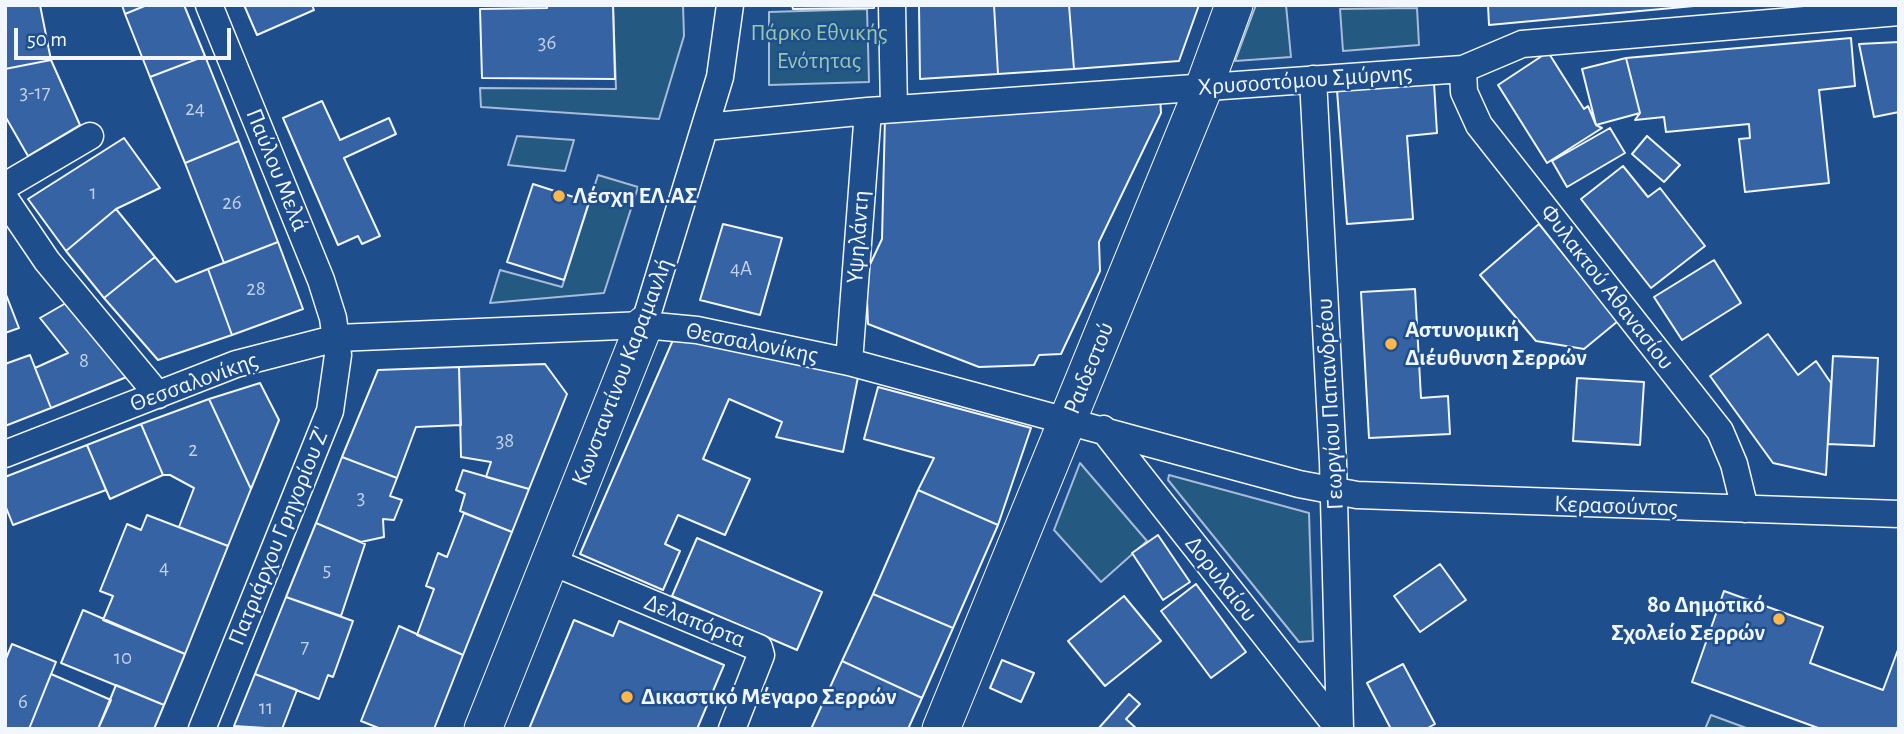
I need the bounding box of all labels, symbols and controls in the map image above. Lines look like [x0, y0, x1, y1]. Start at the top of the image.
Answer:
scale bar [18, 14, 234, 58]
park label: Πάρκο Εθνικής Ενότητας [750, 19, 888, 75]
text: 50 m [27, 29, 67, 50]
house number: 36 [538, 30, 556, 56]
street label: Χρυσοστόμου Σμύρνης [1197, 58, 1413, 102]
house number: 3-17 [19, 80, 51, 106]
house number: 24 [185, 96, 205, 122]
street label: Παύλου Μελά [239, 104, 315, 236]
house number: 1 [89, 180, 97, 206]
place label: Λέσχη ΕΛ.ΑΣ [573, 182, 697, 210]
marker: Λέσχη ΕΛ.ΑΣ [551, 188, 567, 204]
street label: Υψηλάντη [840, 189, 876, 285]
house number: 26 [222, 190, 242, 216]
street label: Φυλακτού Αθανασίου [1533, 199, 1681, 375]
street label: Κωνσταντίνου Καραμανλή [565, 254, 679, 490]
house number: 4A [730, 256, 752, 282]
house number: 28 [246, 276, 266, 302]
street label: Γεωργίου Παπανδρέου [1310, 297, 1350, 511]
street label: Θεσσαλονίκης [684, 316, 820, 370]
place label: Αστυνομική Διέυθυνση Σερρών [1405, 316, 1587, 372]
street label: Ραιδεστού [1058, 318, 1120, 418]
marker: Αστυνομική Διέυθυνση Σερρών [1383, 336, 1399, 352]
street label: Θεσσαλονίκης [126, 346, 262, 418]
house number: 8 [79, 348, 89, 374]
street label: Πατριάρχου Γρηγορίου Ζ' [222, 423, 336, 649]
house number: 38 [496, 428, 514, 454]
house number: 2 [188, 437, 198, 463]
house number: 3 [357, 485, 365, 511]
street label: Κερασούντος [1554, 489, 1678, 523]
street label: Δορυλαίου [1178, 530, 1264, 628]
house number: 4 [159, 555, 169, 581]
house number: 5 [323, 557, 331, 583]
street label: Δελαπόρτα [640, 588, 750, 654]
place label: 8ο Δημοτικό Σχολείο Σερρών [1611, 591, 1765, 647]
marker: 8ο Δημοτικό Σχολείο Σερρών [1771, 611, 1787, 627]
house number: 7 [301, 634, 309, 660]
house number: 10 [114, 645, 132, 671]
place label: Δικαστικό Μέγαρο Σερρών [641, 683, 897, 711]
house number: 6 [18, 689, 28, 715]
marker: Δικαστικό Μέγαρο Σερρών [619, 689, 635, 705]
house number: 11 [259, 695, 273, 721]

